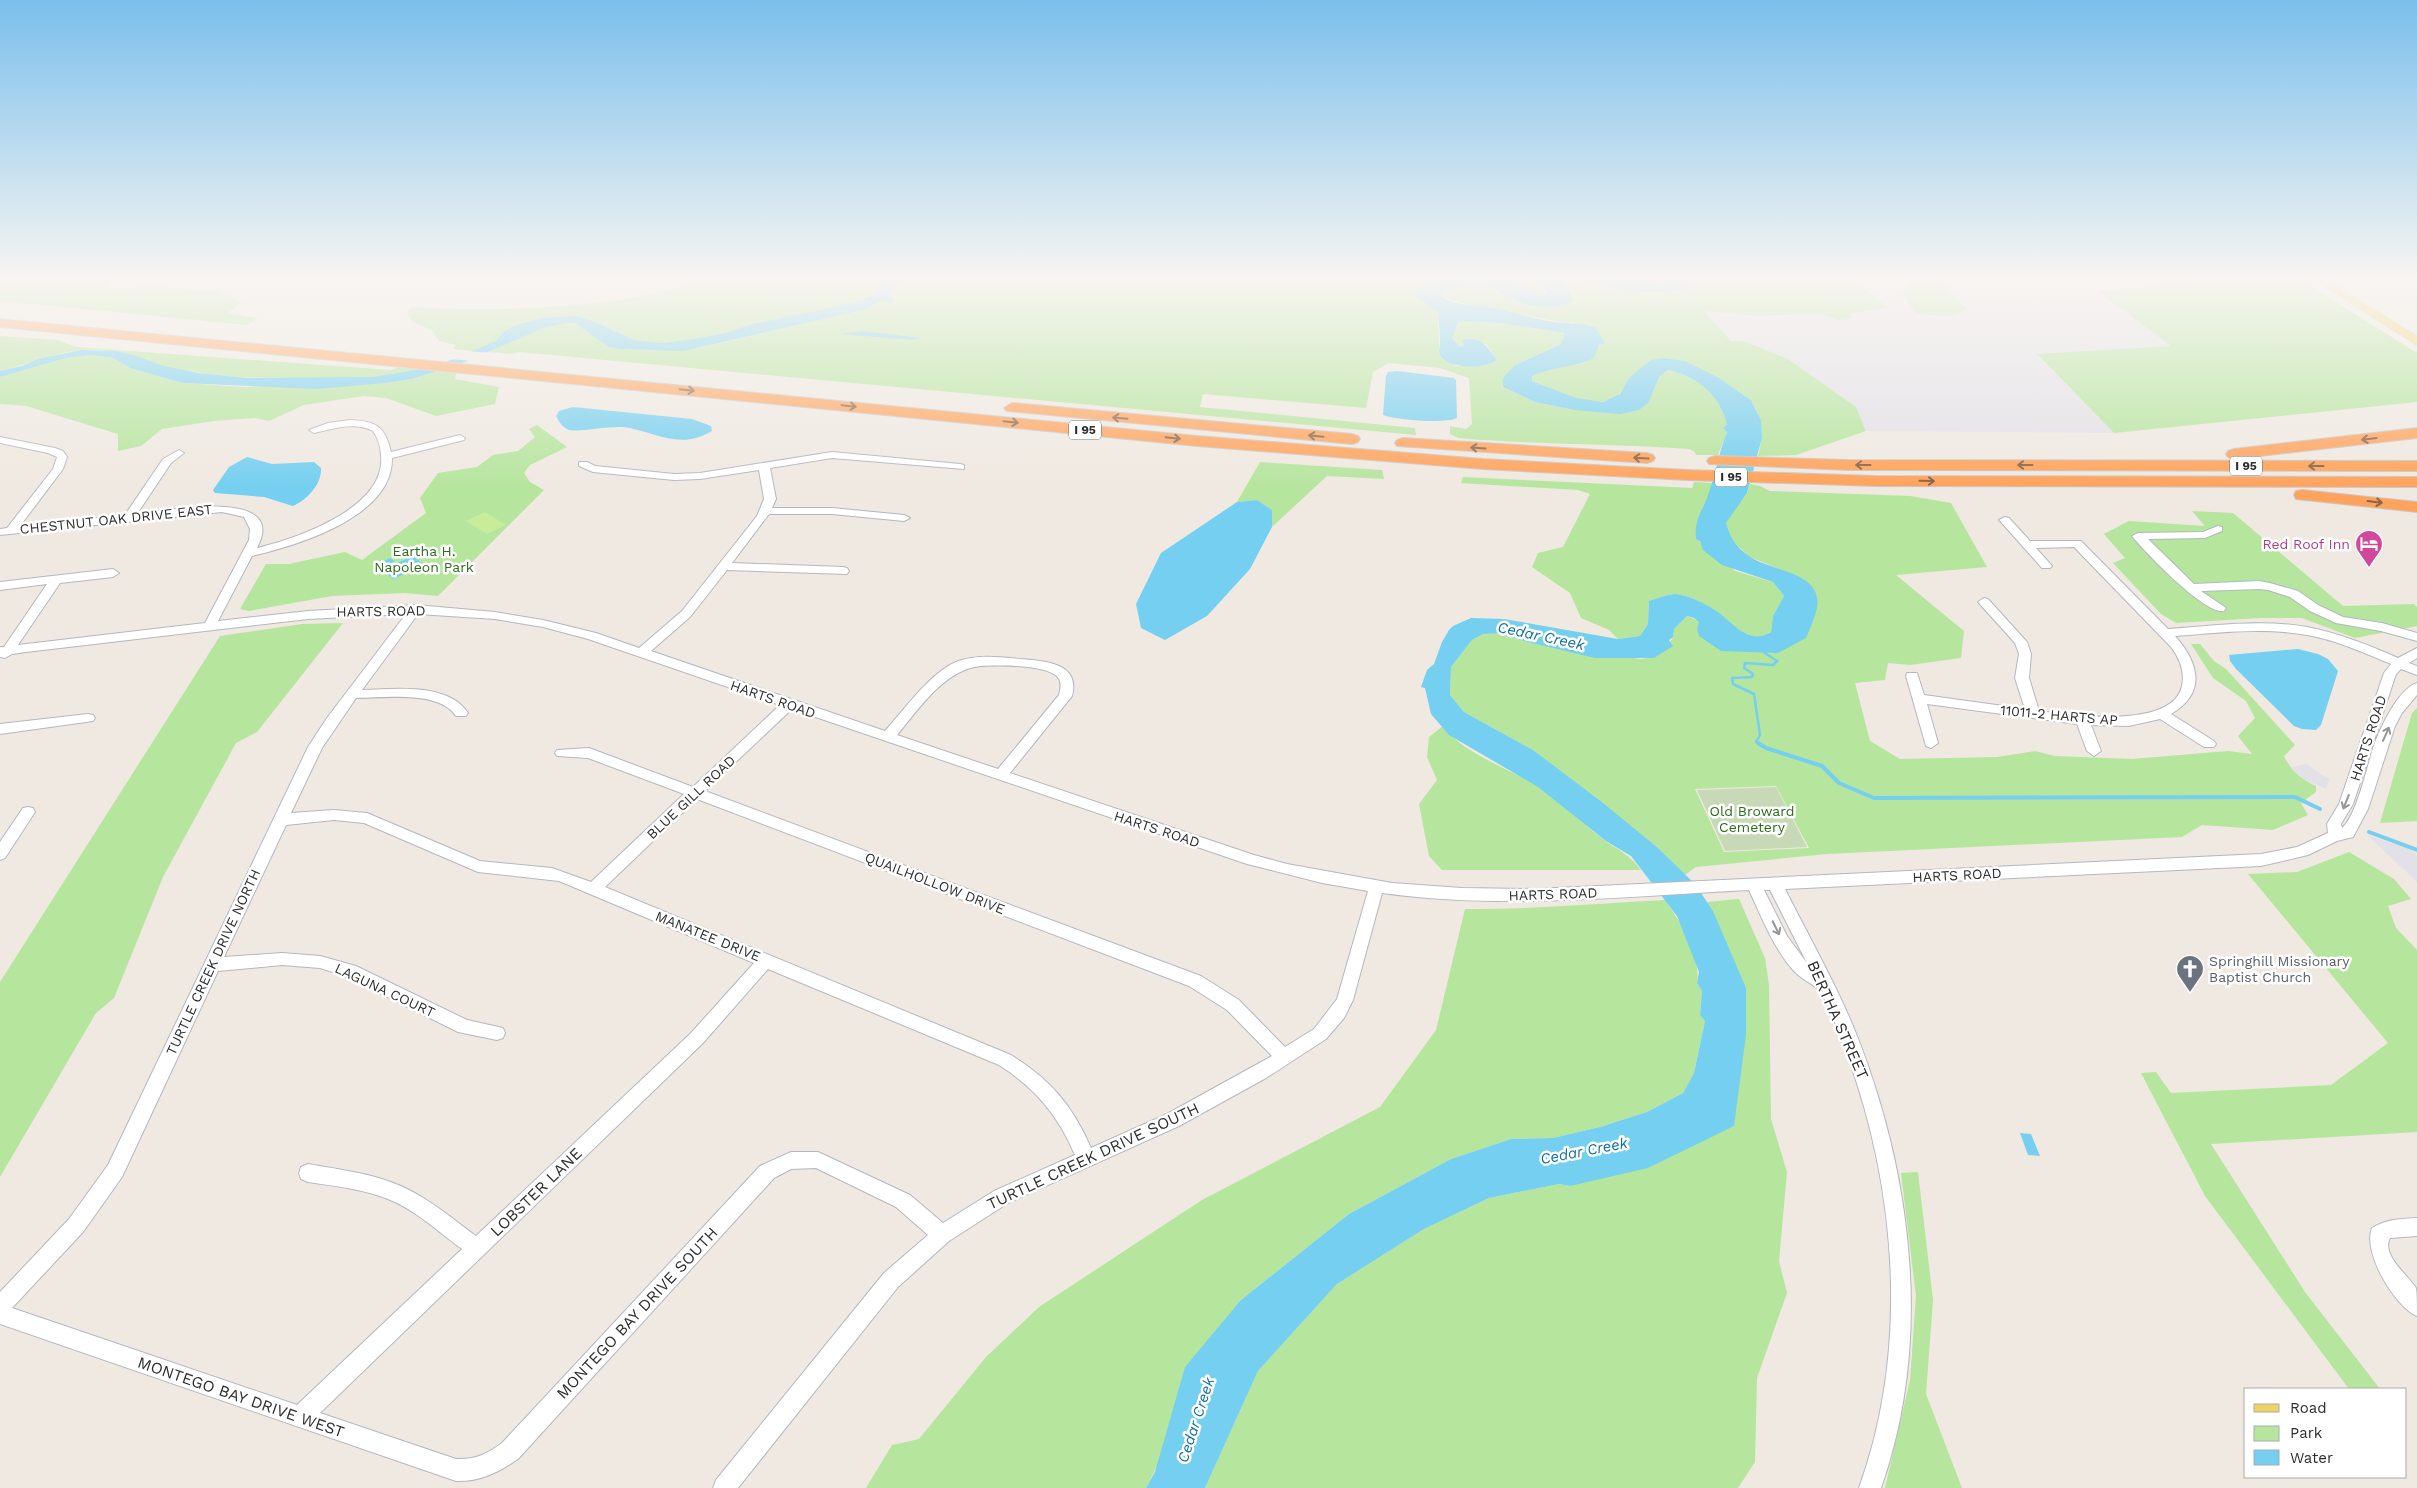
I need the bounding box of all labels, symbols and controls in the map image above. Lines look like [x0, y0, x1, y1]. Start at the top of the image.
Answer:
one-way arrow [679, 385, 695, 395]
one-way arrow [841, 402, 857, 411]
one-way arrow [1112, 413, 1128, 423]
one-way arrow [1003, 418, 1019, 427]
road number: I 95 [1069, 420, 1101, 440]
one-way arrow [1309, 432, 1325, 441]
one-way arrow [1164, 434, 1180, 443]
one-way arrow [2361, 434, 2377, 444]
one-way arrow [1471, 444, 1487, 453]
one-way arrow [1633, 454, 1649, 463]
road number: I 95 [2230, 456, 2262, 476]
one-way arrow [1855, 460, 1872, 470]
one-way arrow [2018, 460, 2034, 470]
one-way arrow [2308, 461, 2324, 471]
road number: I 95 [1715, 468, 1747, 487]
one-way arrow [1919, 476, 1935, 486]
one-way arrow [2367, 497, 2383, 507]
street label: CHESTNUT OAK DRIVE EAST [19, 501, 214, 537]
hotel icon: Red Roof Inn [2354, 529, 2384, 568]
place label: Red Roof Inn [2262, 536, 2350, 552]
park label: Eartha H. Napoleon Park [374, 543, 474, 575]
street label: HARTS ROAD [336, 602, 426, 620]
water label: Cedar Creek [1496, 618, 1587, 654]
street label: HARTS ROAD [728, 677, 818, 721]
street label: HARTS ROAD [2347, 693, 2389, 783]
street label: 11011-2 HARTS AP [2000, 702, 2118, 728]
one-way arrow [2381, 727, 2391, 742]
street label: BLUE GILL ROAD [643, 752, 739, 842]
one-way arrow [2341, 794, 2350, 809]
park label: Old Broward Cemetery [1710, 803, 1794, 835]
street label: HARTS ROAD [1112, 808, 1202, 850]
street label: QUAILHOLLOW DRIVE [863, 849, 1007, 917]
street label: HARTS ROAD [1912, 865, 2002, 885]
street label: TURTLE CREEK DRIVE NORTH [163, 866, 263, 1058]
street label: HARTS ROAD [1508, 884, 1598, 904]
street label: MANATEE DRIVE [653, 908, 763, 964]
one-way arrow [1771, 920, 1781, 935]
place label: Springhill Missionary Baptist Church [2209, 953, 2350, 985]
church icon: Springhill Missionary Baptist Church [2175, 954, 2205, 993]
street label: BERTHA STREET [1803, 958, 1873, 1083]
street label: LAGUNA COURT [332, 960, 438, 1020]
street label: TURTLE CREEK DRIVE SOUTH [984, 1098, 1202, 1214]
water label: Cedar Creek [1539, 1134, 1630, 1168]
street label: LOBSTER LANE [486, 1144, 586, 1240]
street label: MONTEGO BAY DRIVE SOUTH [552, 1223, 722, 1403]
street label: MONTEGO BAY DRIVE WEST [135, 1353, 347, 1441]
water label: Cedar Creek [1174, 1374, 1218, 1465]
legend [2244, 1388, 2407, 1478]
text: Road [2290, 1399, 2327, 1417]
text: Park [2290, 1424, 2323, 1442]
text: Water [2290, 1449, 2333, 1467]

